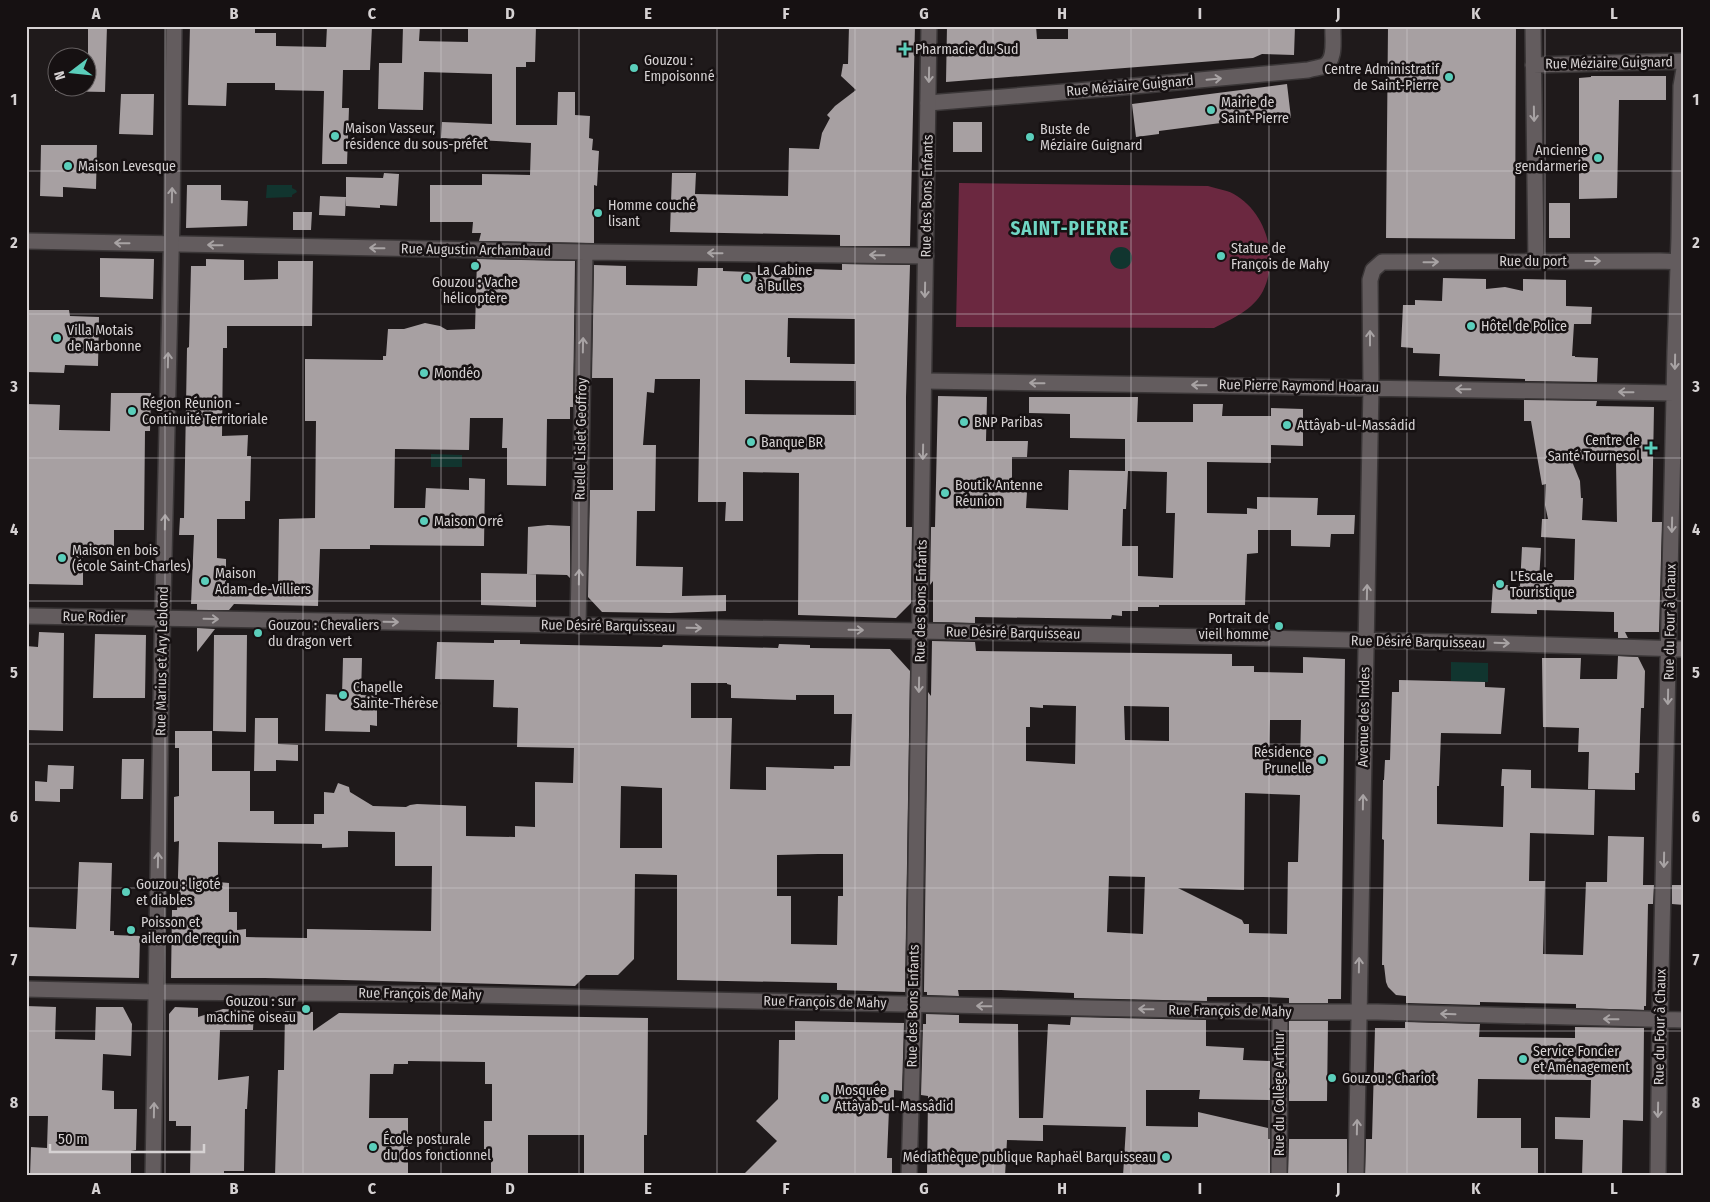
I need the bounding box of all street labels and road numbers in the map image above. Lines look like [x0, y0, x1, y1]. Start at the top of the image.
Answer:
street label: Rue Méziaire Guignard [1545, 53, 1673, 73]
street label: Rue Méziaire Guignard [1066, 72, 1194, 100]
street label: Rue des Bons Enfants [917, 134, 937, 258]
street label: Rue Augustin Archambaud [401, 240, 551, 260]
street label: Rue du port [1499, 253, 1567, 270]
street label: Rue Pierre Raymond Hoarau [1219, 376, 1379, 396]
street label: Ruelle Lislet Geoffroy [571, 377, 591, 500]
street label: Rue des Bons Enfants [911, 539, 931, 663]
street label: Rue du Four à Chaux [1660, 563, 1680, 680]
street label: Rue Marius et Ary Leblond [152, 586, 172, 736]
street label: Rue Rodier [62, 608, 126, 626]
street label: Rue Désiré Barquisseau [541, 616, 675, 636]
street label: Rue Désiré Barquisseau [946, 623, 1080, 643]
street label: Rue Désiré Barquisseau [1351, 632, 1485, 652]
street label: Avenue des Indes [1355, 667, 1373, 767]
street label: Rue des Bons Enfants [903, 944, 923, 1068]
street label: Rue du Four à Chaux [1650, 968, 1670, 1085]
street label: Rue François de Mahy [358, 984, 483, 1004]
street label: Rue François de Mahy [763, 992, 888, 1012]
street label: Rue François de Mahy [1168, 1001, 1293, 1021]
street label: Rue du Collège Arthur [1271, 1032, 1288, 1156]

